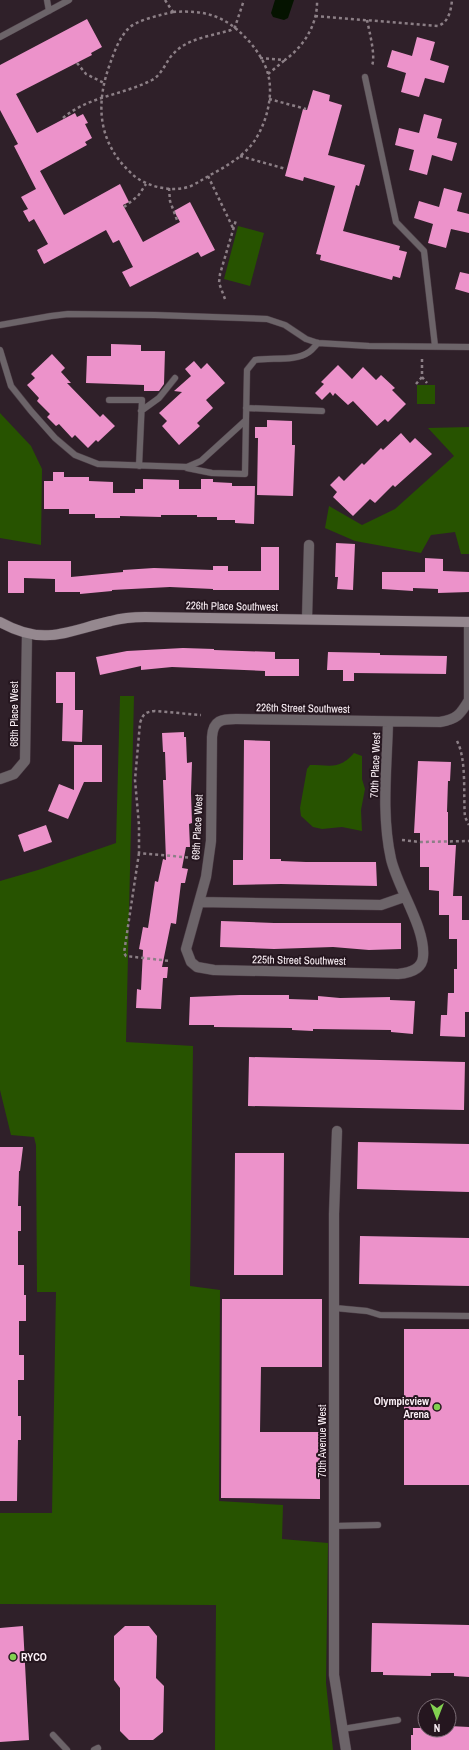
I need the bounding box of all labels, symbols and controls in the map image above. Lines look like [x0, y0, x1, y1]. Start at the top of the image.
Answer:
street label: 226th Place Southwest [186, 598, 279, 614]
street label: 68th Place West [7, 681, 21, 747]
street label: 226th Street Southwest [256, 700, 350, 716]
street label: 70th Place West [367, 732, 383, 798]
street label: 69th Place West [188, 793, 206, 860]
street label: 225th Street Southwest [252, 952, 346, 968]
place label: Olympicview Arena [374, 1394, 429, 1421]
marker: Olympicview Arena [432, 1402, 442, 1412]
street label: 70th Avenue West [315, 1404, 329, 1477]
place label: RYCO [21, 1650, 47, 1664]
marker: RYCO [8, 1652, 18, 1662]
north arrow [417, 1698, 457, 1738]
text: N [434, 1721, 440, 1735]

